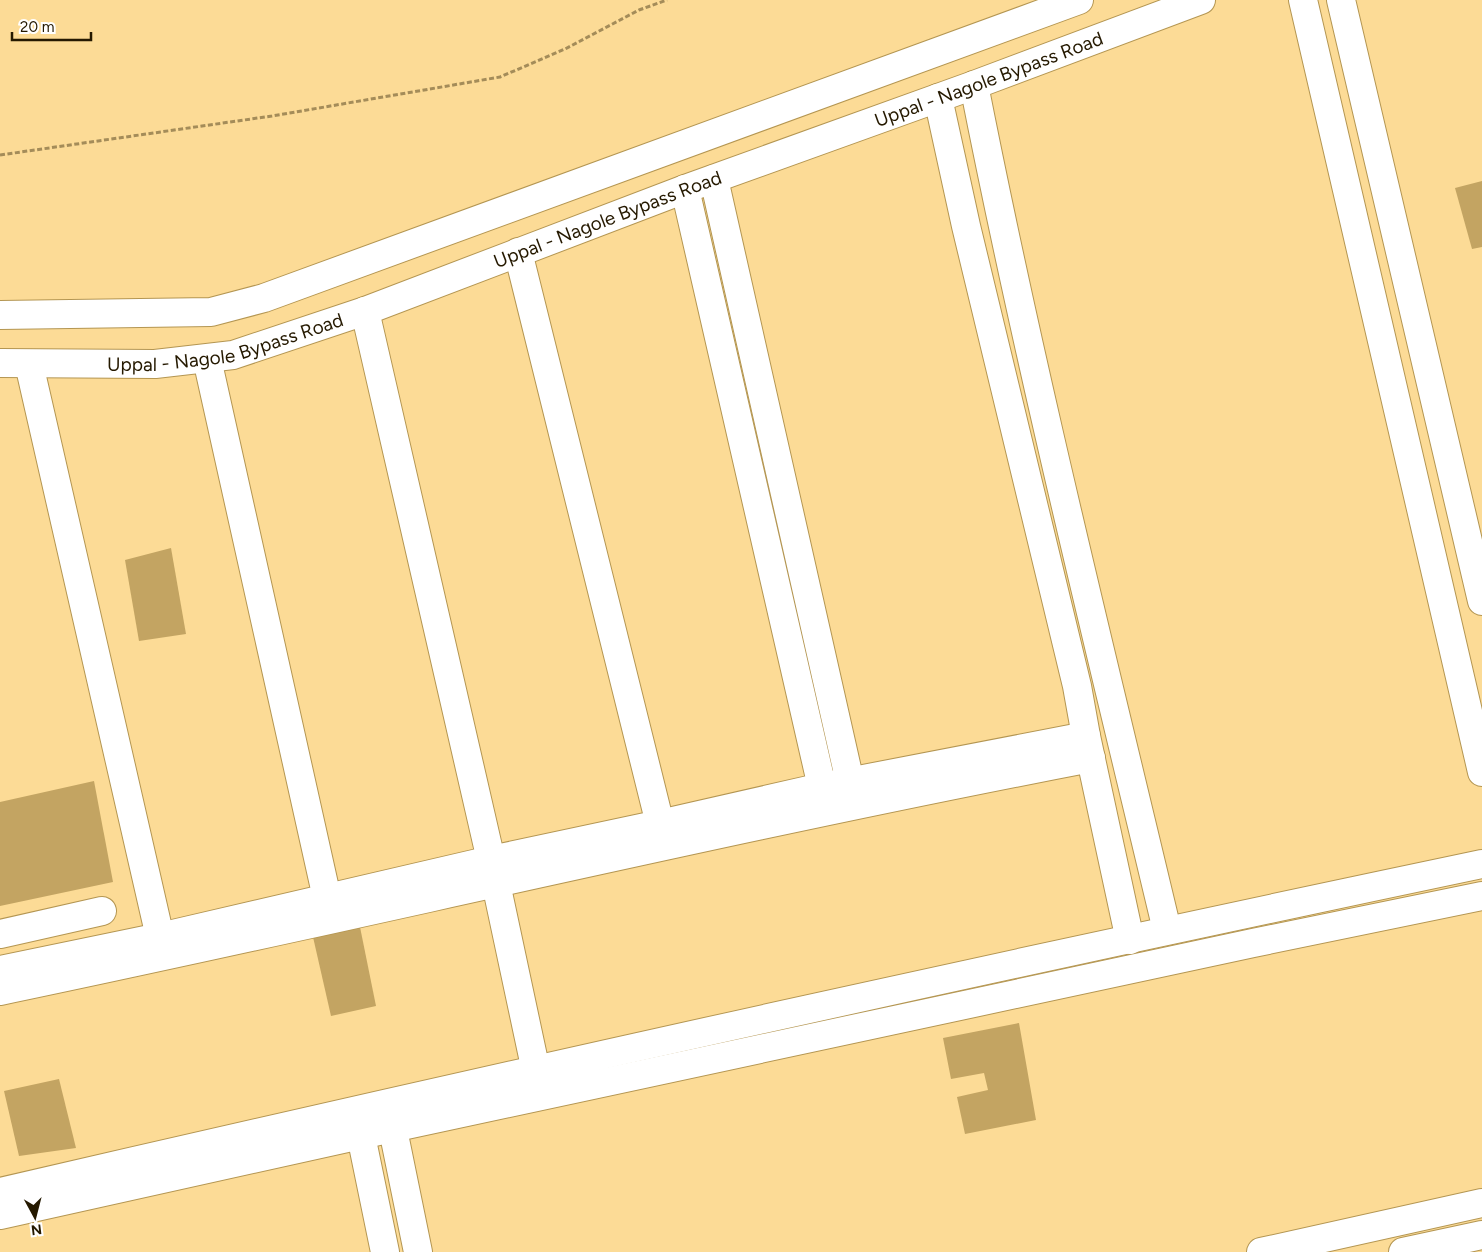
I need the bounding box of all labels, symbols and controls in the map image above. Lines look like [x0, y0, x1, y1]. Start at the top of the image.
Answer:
scale bar [12, 10, 91, 42]
text: 20 m [20, 18, 54, 36]
street label: Uppal - Nagole Bypass Road [871, 26, 1106, 131]
street label: Uppal - Nagole Bypass Road [490, 165, 724, 272]
street label: Uppal - Nagole Bypass Road [107, 308, 346, 376]
north arrow [10, 1192, 60, 1242]
text: N [30, 1220, 43, 1239]

